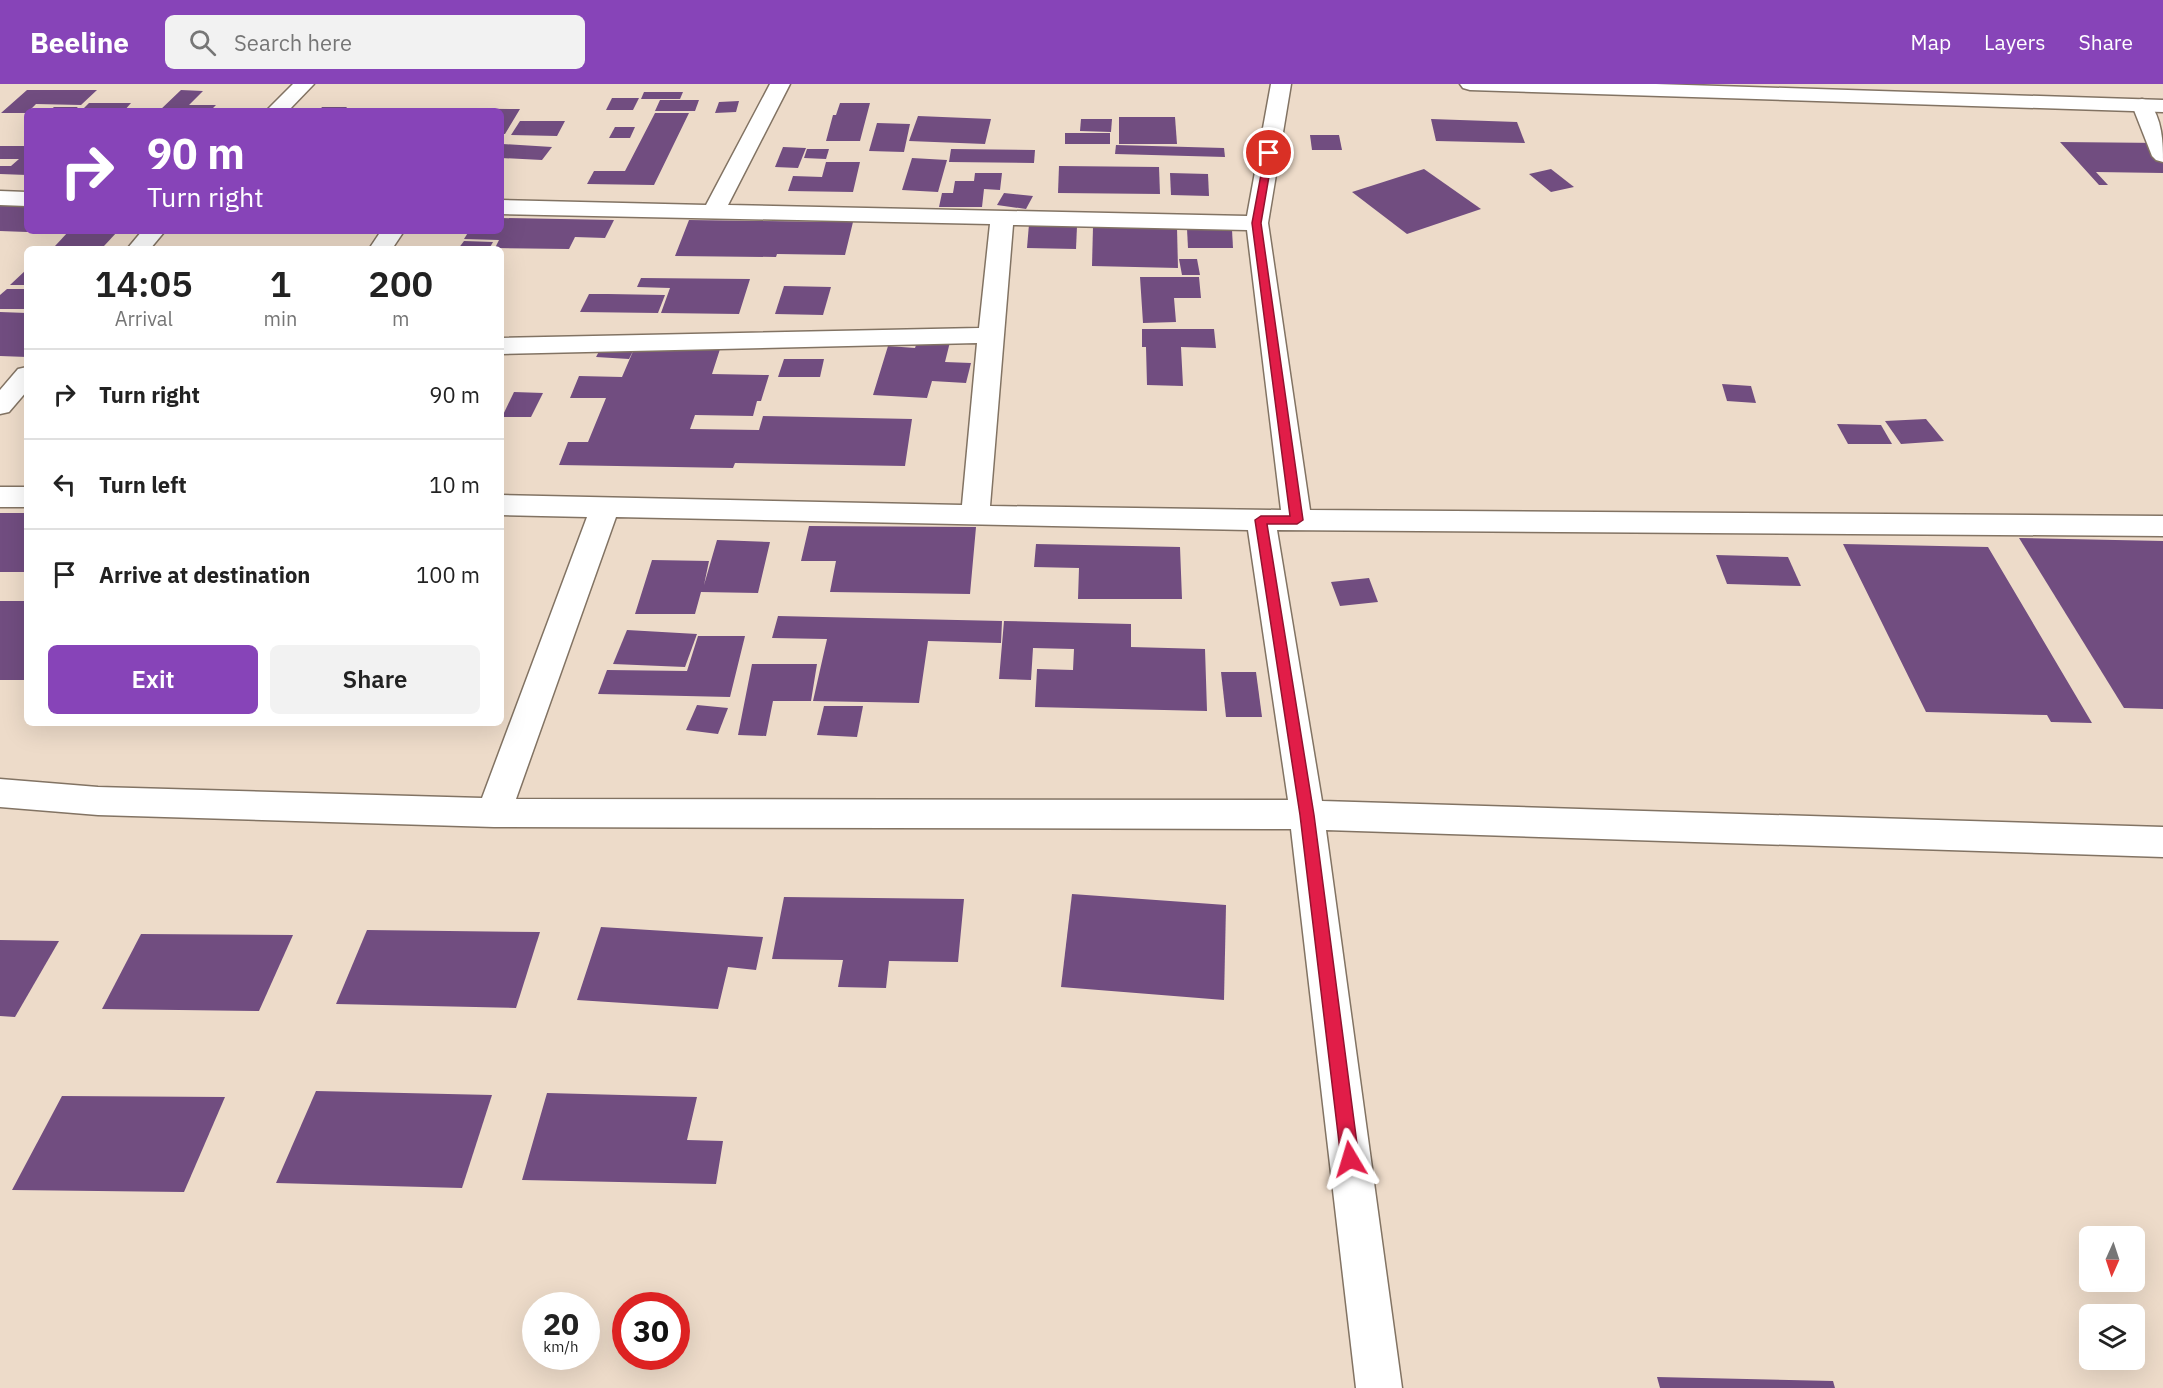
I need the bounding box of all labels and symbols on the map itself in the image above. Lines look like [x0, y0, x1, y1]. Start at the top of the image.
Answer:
pin [1243, 127, 1294, 178]
position arrow [1318, 1127, 1382, 1191]
north arrow [2079, 1226, 2145, 1292]
speed limit sign: 30 [612, 1292, 690, 1370]

